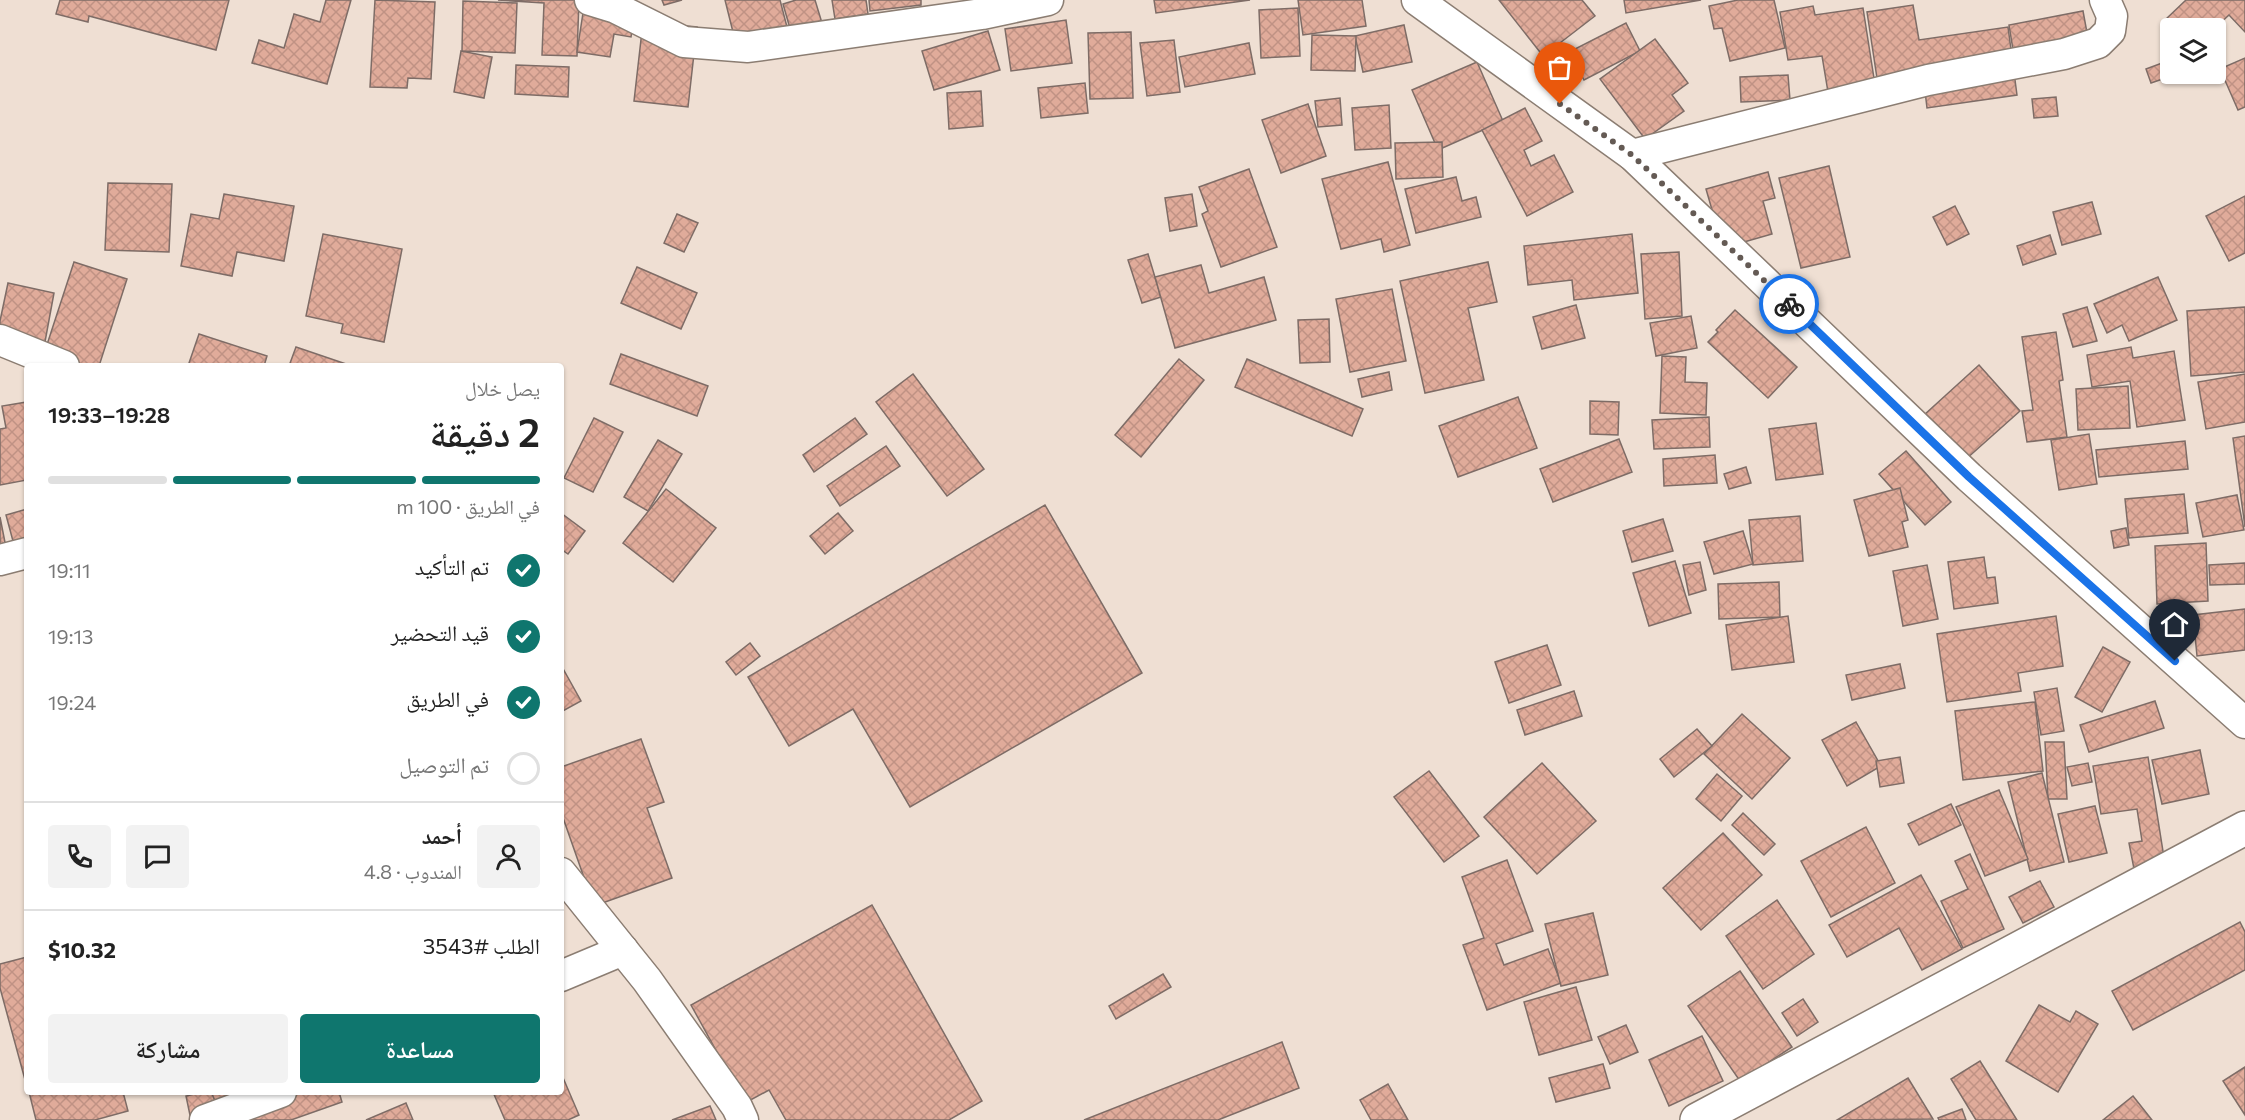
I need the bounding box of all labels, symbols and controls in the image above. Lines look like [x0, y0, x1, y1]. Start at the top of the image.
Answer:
map controls [2160, 18, 2226, 84]
button: layers [2160, 18, 2226, 84]
pin [1534, 42, 1585, 104]
icon: bag [1543, 51, 1576, 84]
courier [1759, 274, 1819, 334]
icon: bike [1773, 288, 1806, 321]
text: يصل خلال [465, 376, 540, 400]
text: 19:28–19:33 [48, 401, 170, 428]
text: 2 دقيقة [430, 407, 540, 455]
text: في الطريق · 100 m [396, 494, 540, 518]
text: تم التأكيد [415, 553, 489, 580]
icon: check [507, 554, 540, 587]
text: 19:11 [48, 558, 91, 582]
pin [2149, 599, 2200, 661]
icon: home [2158, 608, 2191, 641]
text: قيد التحضير [391, 619, 489, 646]
icon: check [507, 620, 540, 653]
text: 19:13 [48, 624, 93, 648]
text: في الطريق [406, 685, 489, 712]
icon: check [507, 686, 540, 719]
text: 19:24 [48, 690, 96, 714]
text: تم التوصيل [399, 751, 489, 778]
text: أحمد [422, 822, 462, 849]
button: phone [48, 825, 111, 888]
button: chat [126, 825, 189, 888]
button: person [477, 825, 540, 888]
text: المندوب · 4.8 [364, 859, 462, 883]
text: الطلب #3543 [423, 932, 540, 959]
text: $10.32 [48, 936, 116, 963]
button: مشاركة [48, 1014, 288, 1083]
button: مساعدة [300, 1014, 540, 1083]

